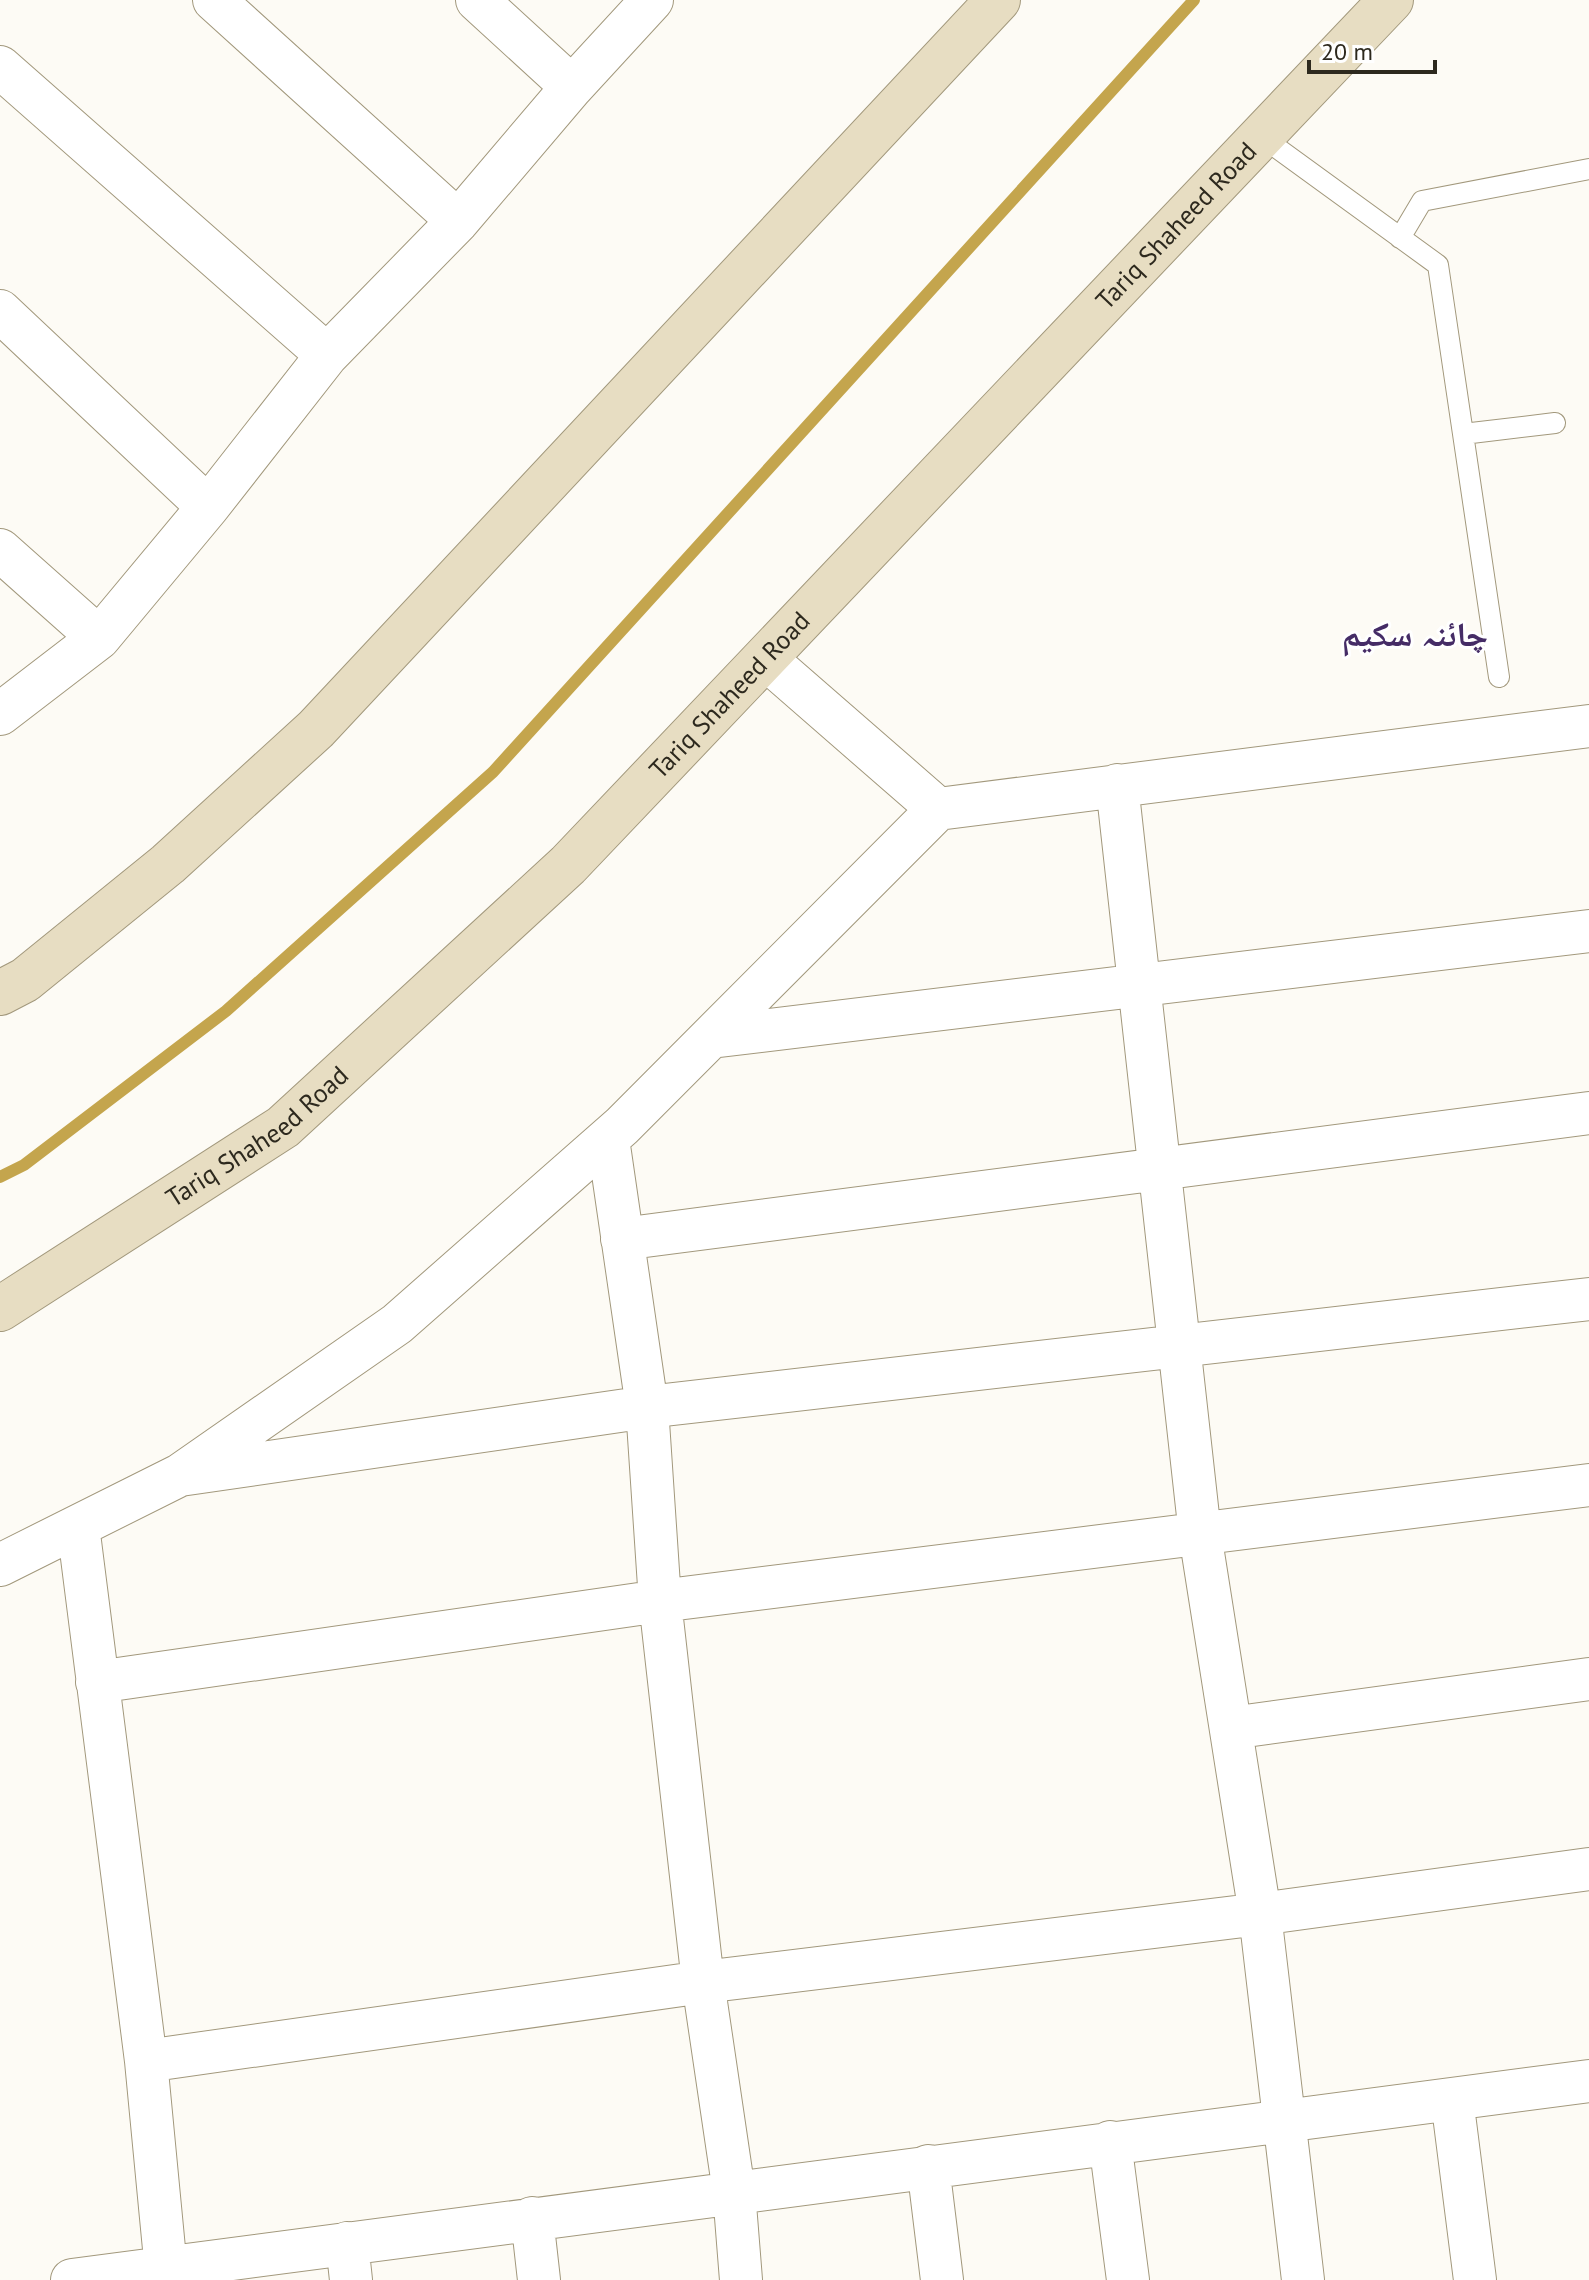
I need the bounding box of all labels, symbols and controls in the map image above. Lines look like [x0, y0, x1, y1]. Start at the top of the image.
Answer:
scale bar [1309, 24, 1435, 74]
text: 20 m [1321, 36, 1373, 67]
street label: Tariq Shaheed Road [1089, 135, 1263, 316]
street label: Tariq Shaheed Road [642, 604, 817, 785]
district label: چائنہ سکیم [1342, 611, 1488, 657]
street label: Tariq Shaheed Road [160, 1058, 355, 1214]

